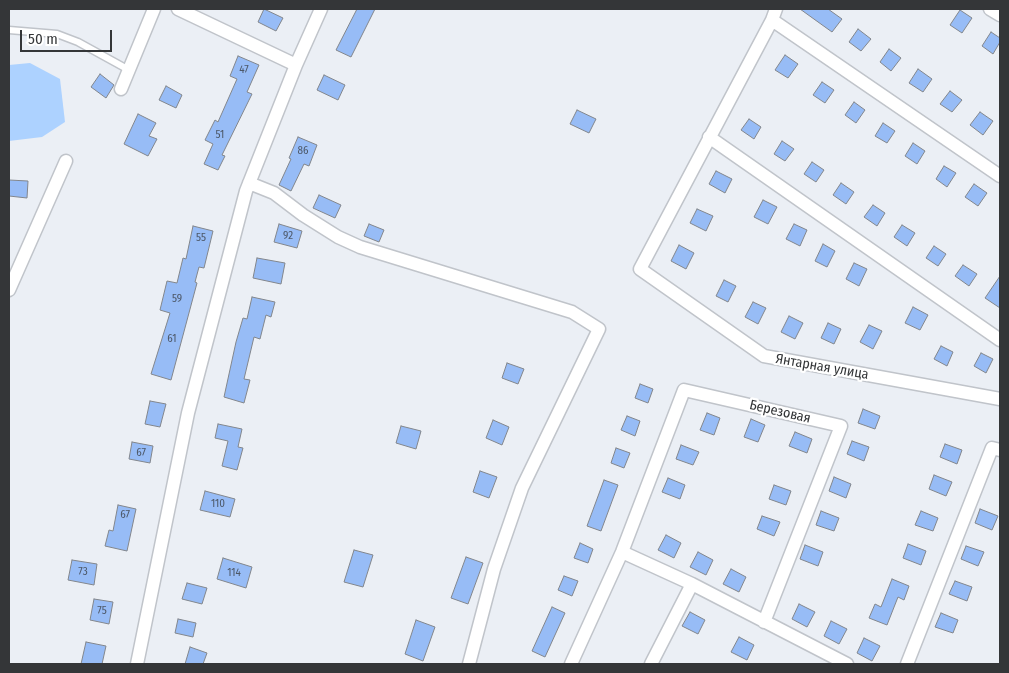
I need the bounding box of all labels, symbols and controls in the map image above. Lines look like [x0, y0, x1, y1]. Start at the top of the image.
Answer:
scale bar [22, 20, 115, 52]
text: 50 m [28, 30, 58, 48]
house number: 47 [239, 63, 249, 77]
house number: 51 [216, 128, 224, 142]
house number: 86 [298, 144, 308, 158]
house number: 92 [283, 229, 293, 243]
house number: 55 [196, 231, 206, 245]
house number: 59 [172, 292, 182, 306]
house number: 61 [167, 332, 177, 346]
street label: Янтарная улица [774, 351, 870, 383]
street label: Березовая [748, 397, 812, 427]
house number: 67 [136, 446, 146, 460]
house number: 110 [211, 497, 225, 511]
house number: 67 [120, 508, 130, 522]
house number: 73 [78, 565, 88, 579]
house number: 114 [227, 566, 241, 580]
house number: 75 [97, 604, 107, 618]

